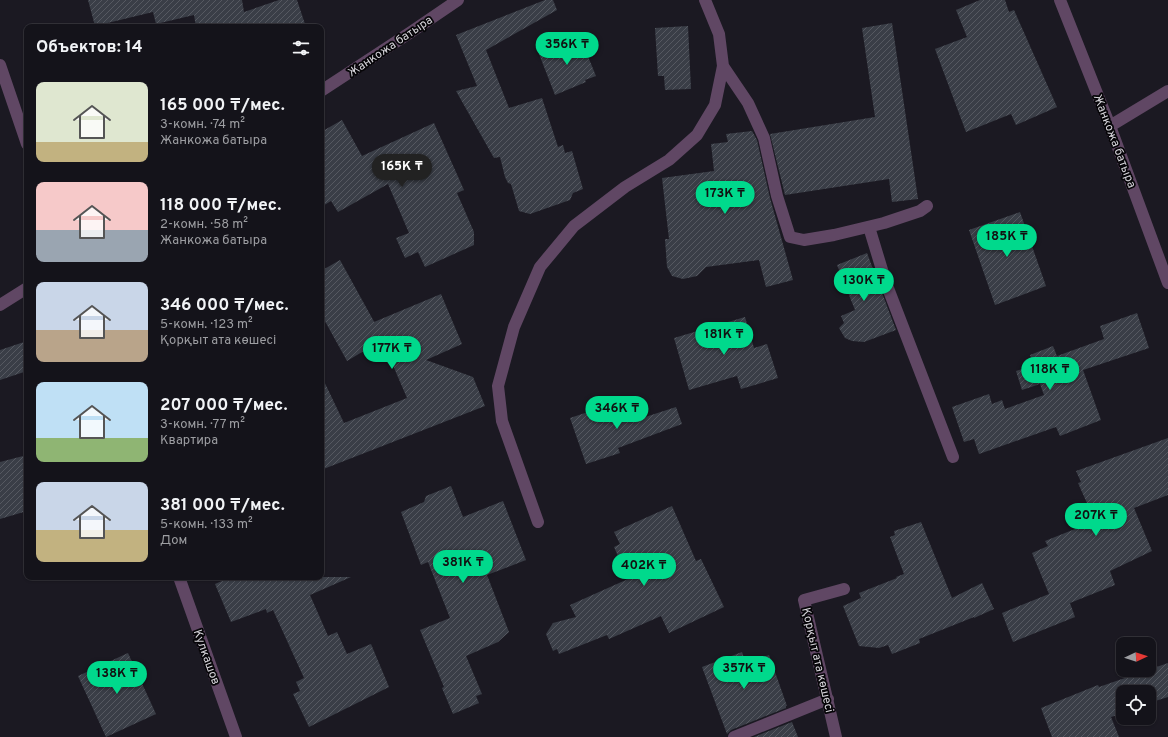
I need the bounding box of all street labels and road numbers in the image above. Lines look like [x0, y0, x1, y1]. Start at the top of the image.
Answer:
street label: Жанкожа батыра [345, 13, 436, 81]
street label: Жанкожа батыра [1089, 92, 1139, 190]
street label: Қорқыт ата көшесі [797, 606, 837, 714]
street label: Кулкашов [189, 628, 223, 687]

